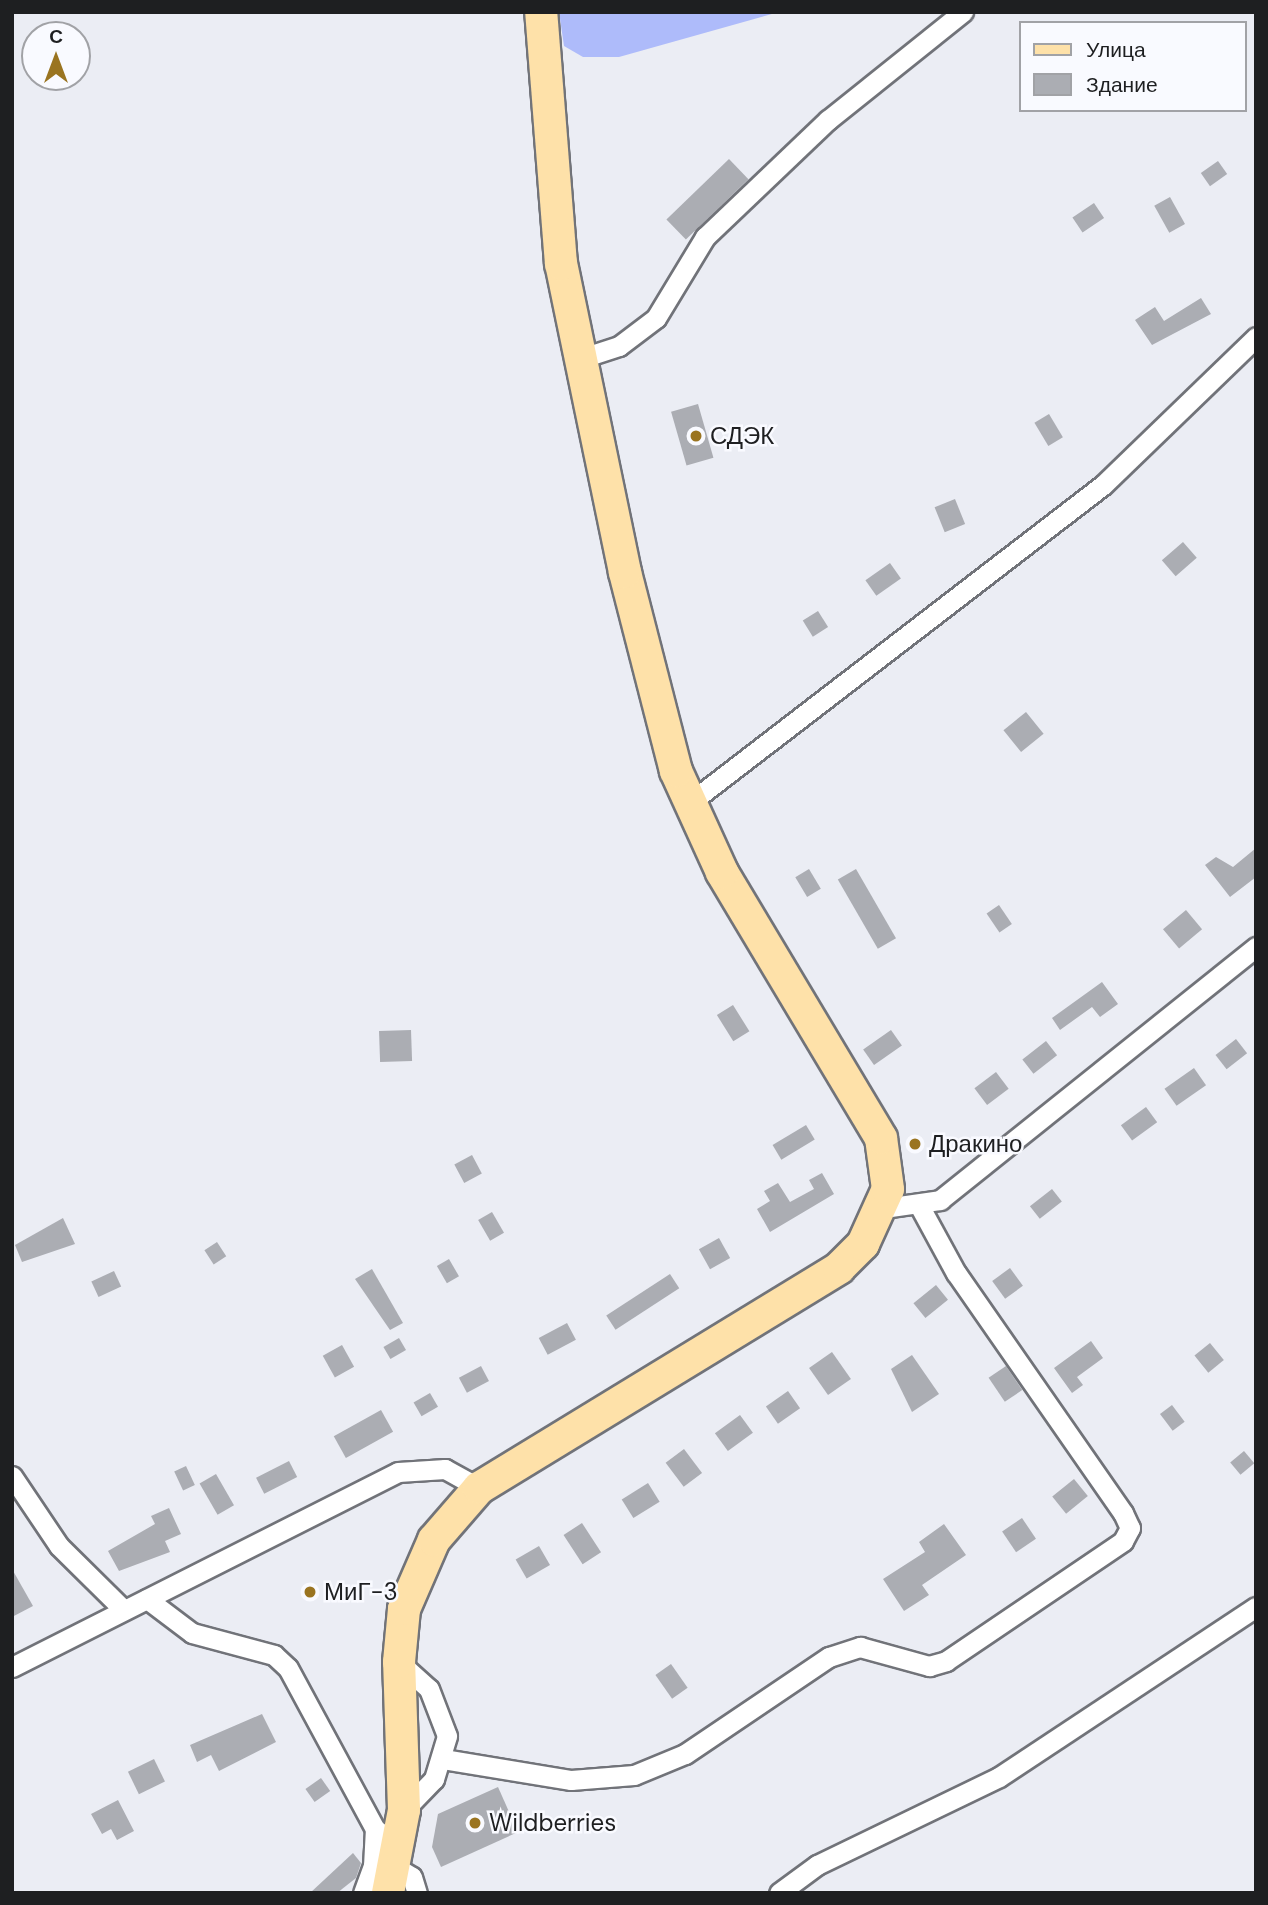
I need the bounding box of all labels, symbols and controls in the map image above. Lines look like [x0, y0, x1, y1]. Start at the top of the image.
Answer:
north arrow [21, 21, 91, 91]
legend [1020, 21, 1247, 112]
text: С [49, 24, 63, 49]
text: Улица [1086, 36, 1146, 64]
text: Здание [1086, 71, 1158, 99]
place label: СДЭК [710, 422, 774, 450]
marker: СДЭК [688, 428, 704, 444]
place label: Дракино [929, 1130, 1022, 1158]
marker: Дракино [907, 1136, 923, 1152]
place label: МиГ-3 [324, 1578, 398, 1606]
marker: МиГ-3 [302, 1584, 318, 1600]
place label: Wildberries [489, 1809, 616, 1837]
marker: Wildberries [467, 1815, 483, 1831]

